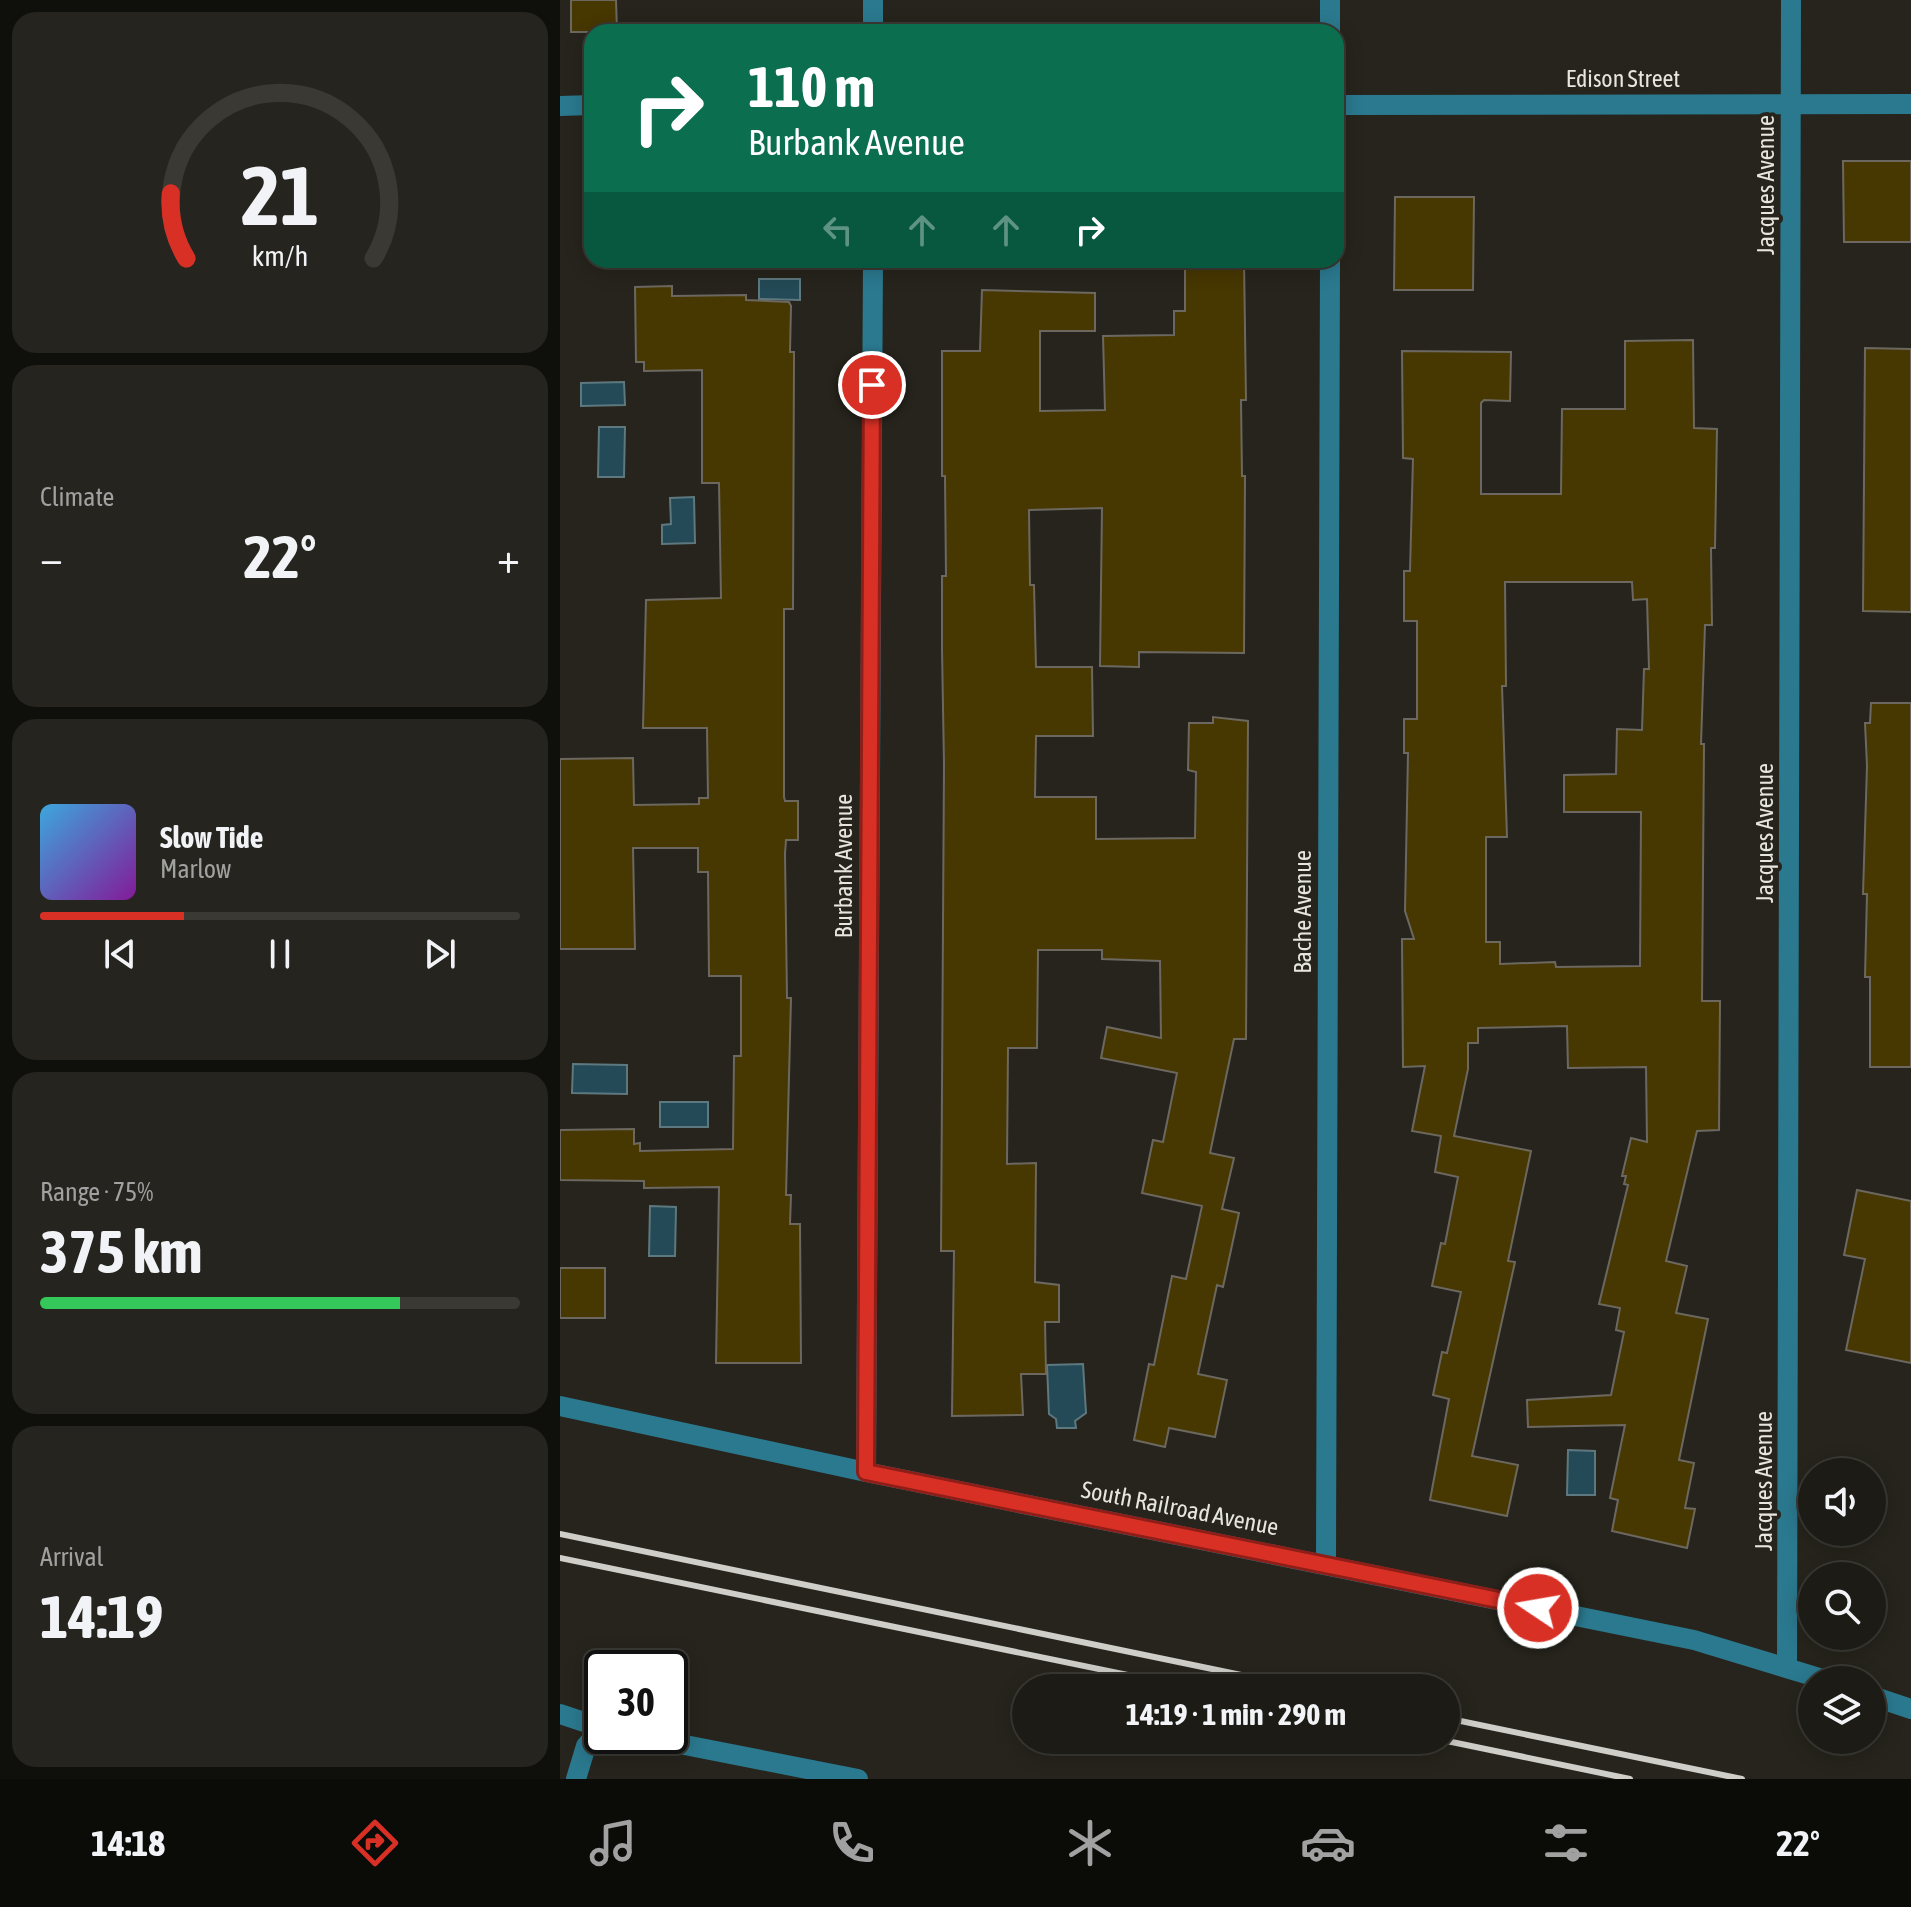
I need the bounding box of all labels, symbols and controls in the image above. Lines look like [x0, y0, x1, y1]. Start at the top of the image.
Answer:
text: 110 m [748, 55, 875, 119]
icon: right [616, 56, 720, 160]
street label: Edison Street [1566, 65, 1680, 92]
street label: Jacques Avenue [1752, 115, 1779, 255]
text: Burbank Avenue [748, 121, 965, 163]
text: 21 [241, 146, 319, 242]
icon: left [816, 208, 860, 252]
icon: ahead [900, 208, 944, 252]
icon: ahead [984, 208, 1028, 252]
icon: right [1068, 208, 1112, 252]
text: km/h [252, 239, 308, 272]
pin [838, 351, 906, 419]
icon: arrive [850, 363, 894, 407]
text: Climate [40, 482, 114, 512]
text: 22° [244, 522, 316, 591]
text: − [40, 532, 63, 582]
text: + [497, 532, 520, 582]
street label: Jacques Avenue [1751, 763, 1778, 903]
street label: Burbank Avenue [830, 794, 857, 938]
text: Slow Tide [160, 820, 263, 854]
street label: Bache Avenue [1289, 850, 1316, 974]
text: Marlow [160, 854, 231, 884]
icon: previous [98, 932, 142, 976]
icon: pause [258, 932, 302, 976]
icon: next [418, 932, 462, 976]
text: Range · 75% [40, 1177, 153, 1207]
text: 375 km [40, 1217, 202, 1286]
street label: Jacques Avenue [1750, 1411, 1777, 1551]
map controls [1798, 1458, 1886, 1754]
button: sound [1798, 1458, 1886, 1546]
street label: South Railroad Avenue [1079, 1476, 1281, 1540]
text: Arrival [40, 1542, 104, 1572]
button: search [1798, 1562, 1886, 1650]
position arrow [1496, 1566, 1580, 1650]
text: 14:19 [40, 1582, 163, 1651]
speed limit sign: 30 [584, 1650, 688, 1754]
button: layers [1798, 1666, 1886, 1754]
text: 14:19 · 1 min · 290 m [1126, 1697, 1346, 1731]
icon: directions [347, 1815, 403, 1871]
icon: music [585, 1815, 641, 1871]
icon: phone [824, 1815, 880, 1871]
icon: climate [1062, 1815, 1118, 1871]
icon: car [1300, 1815, 1356, 1871]
icon: filters [1538, 1815, 1594, 1871]
text: 14:18 [91, 1822, 165, 1864]
text: 22° [1776, 1822, 1820, 1864]

